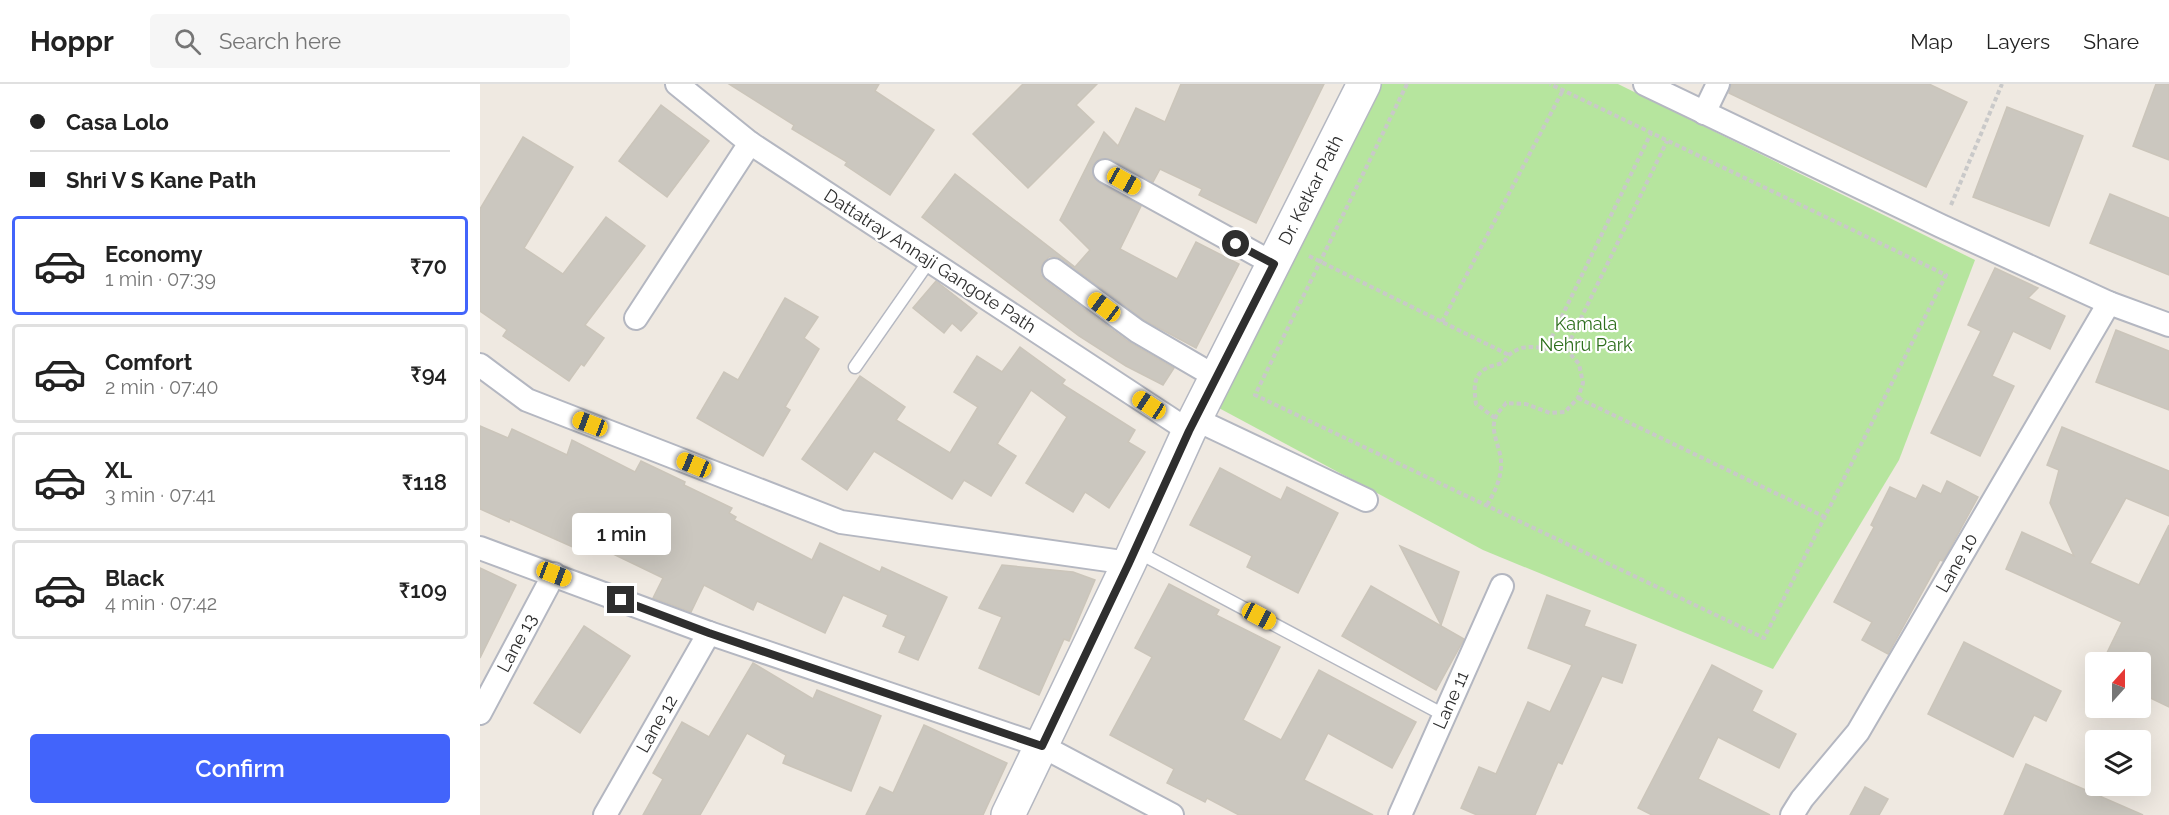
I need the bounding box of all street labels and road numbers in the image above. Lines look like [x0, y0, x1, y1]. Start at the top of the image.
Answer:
street label: Dr. Ketkar Path [1274, 131, 1347, 248]
street label: Dattatray Annaji Gangote Path [820, 184, 1040, 337]
street label: Lane 10 [1931, 529, 1982, 596]
street label: Lane 13 [492, 610, 541, 676]
street label: Lane 11 [1428, 667, 1473, 732]
street label: Lane 12 [632, 691, 681, 756]

